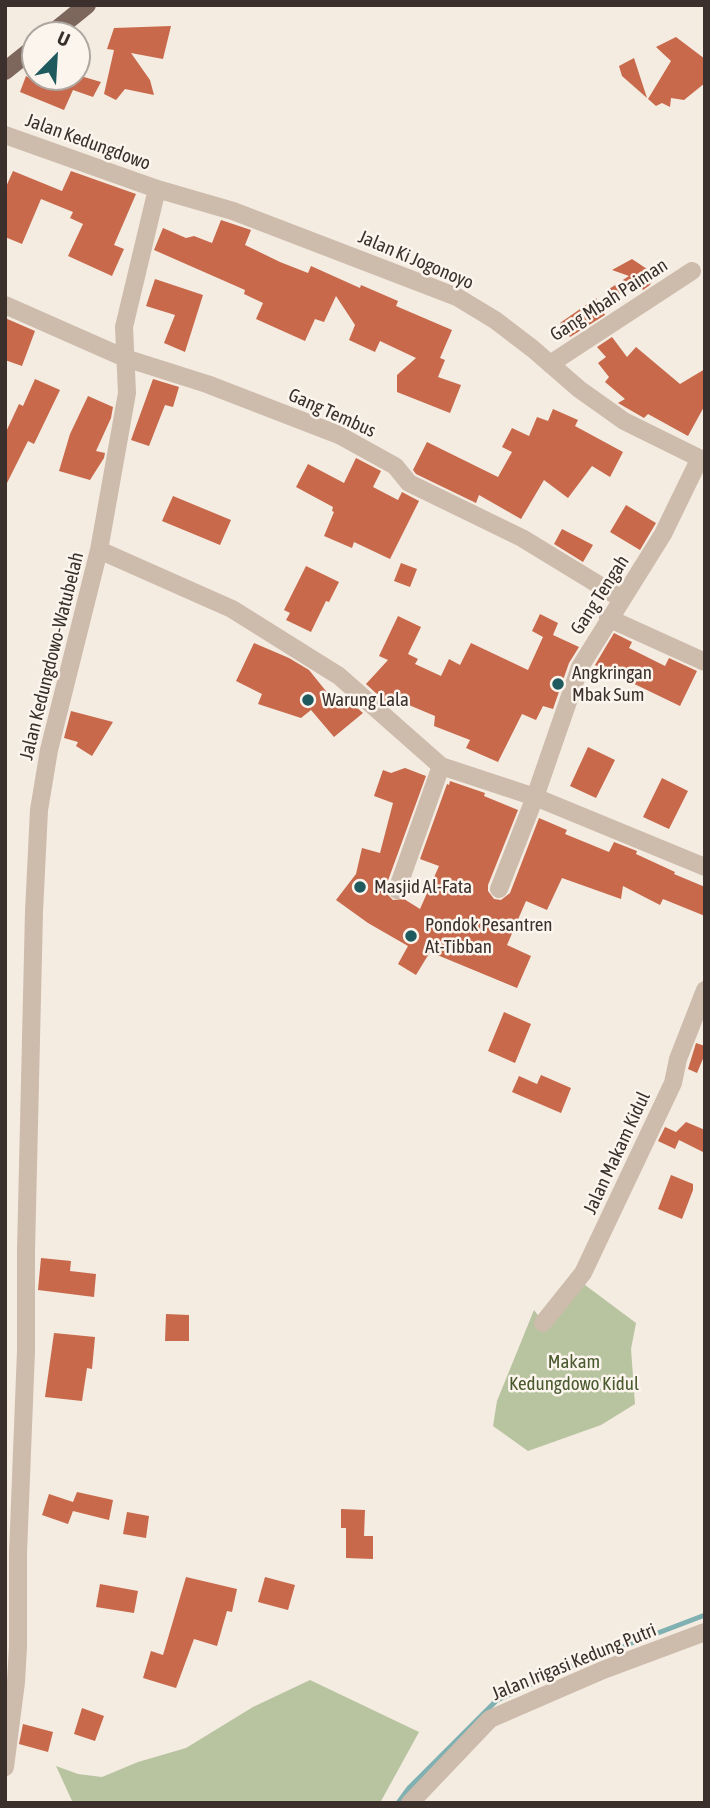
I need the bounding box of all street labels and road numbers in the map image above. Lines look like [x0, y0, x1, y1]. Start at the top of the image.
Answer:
street label: Jalan Kedungdowo [23, 109, 153, 175]
street label: Jalan Ki Jogonoyo [355, 225, 477, 295]
street label: Gang Mbah Paiman [546, 254, 672, 346]
street label: Gang Tembus [285, 384, 379, 442]
street label: Jalan Kedungdowo-Watubelah [15, 550, 89, 762]
street label: Gang Tengah [566, 551, 634, 639]
street label: Jalan Makam Kidul [579, 1088, 655, 1218]
street label: Jalan Irigasi Kedung Putri [488, 1619, 660, 1705]

